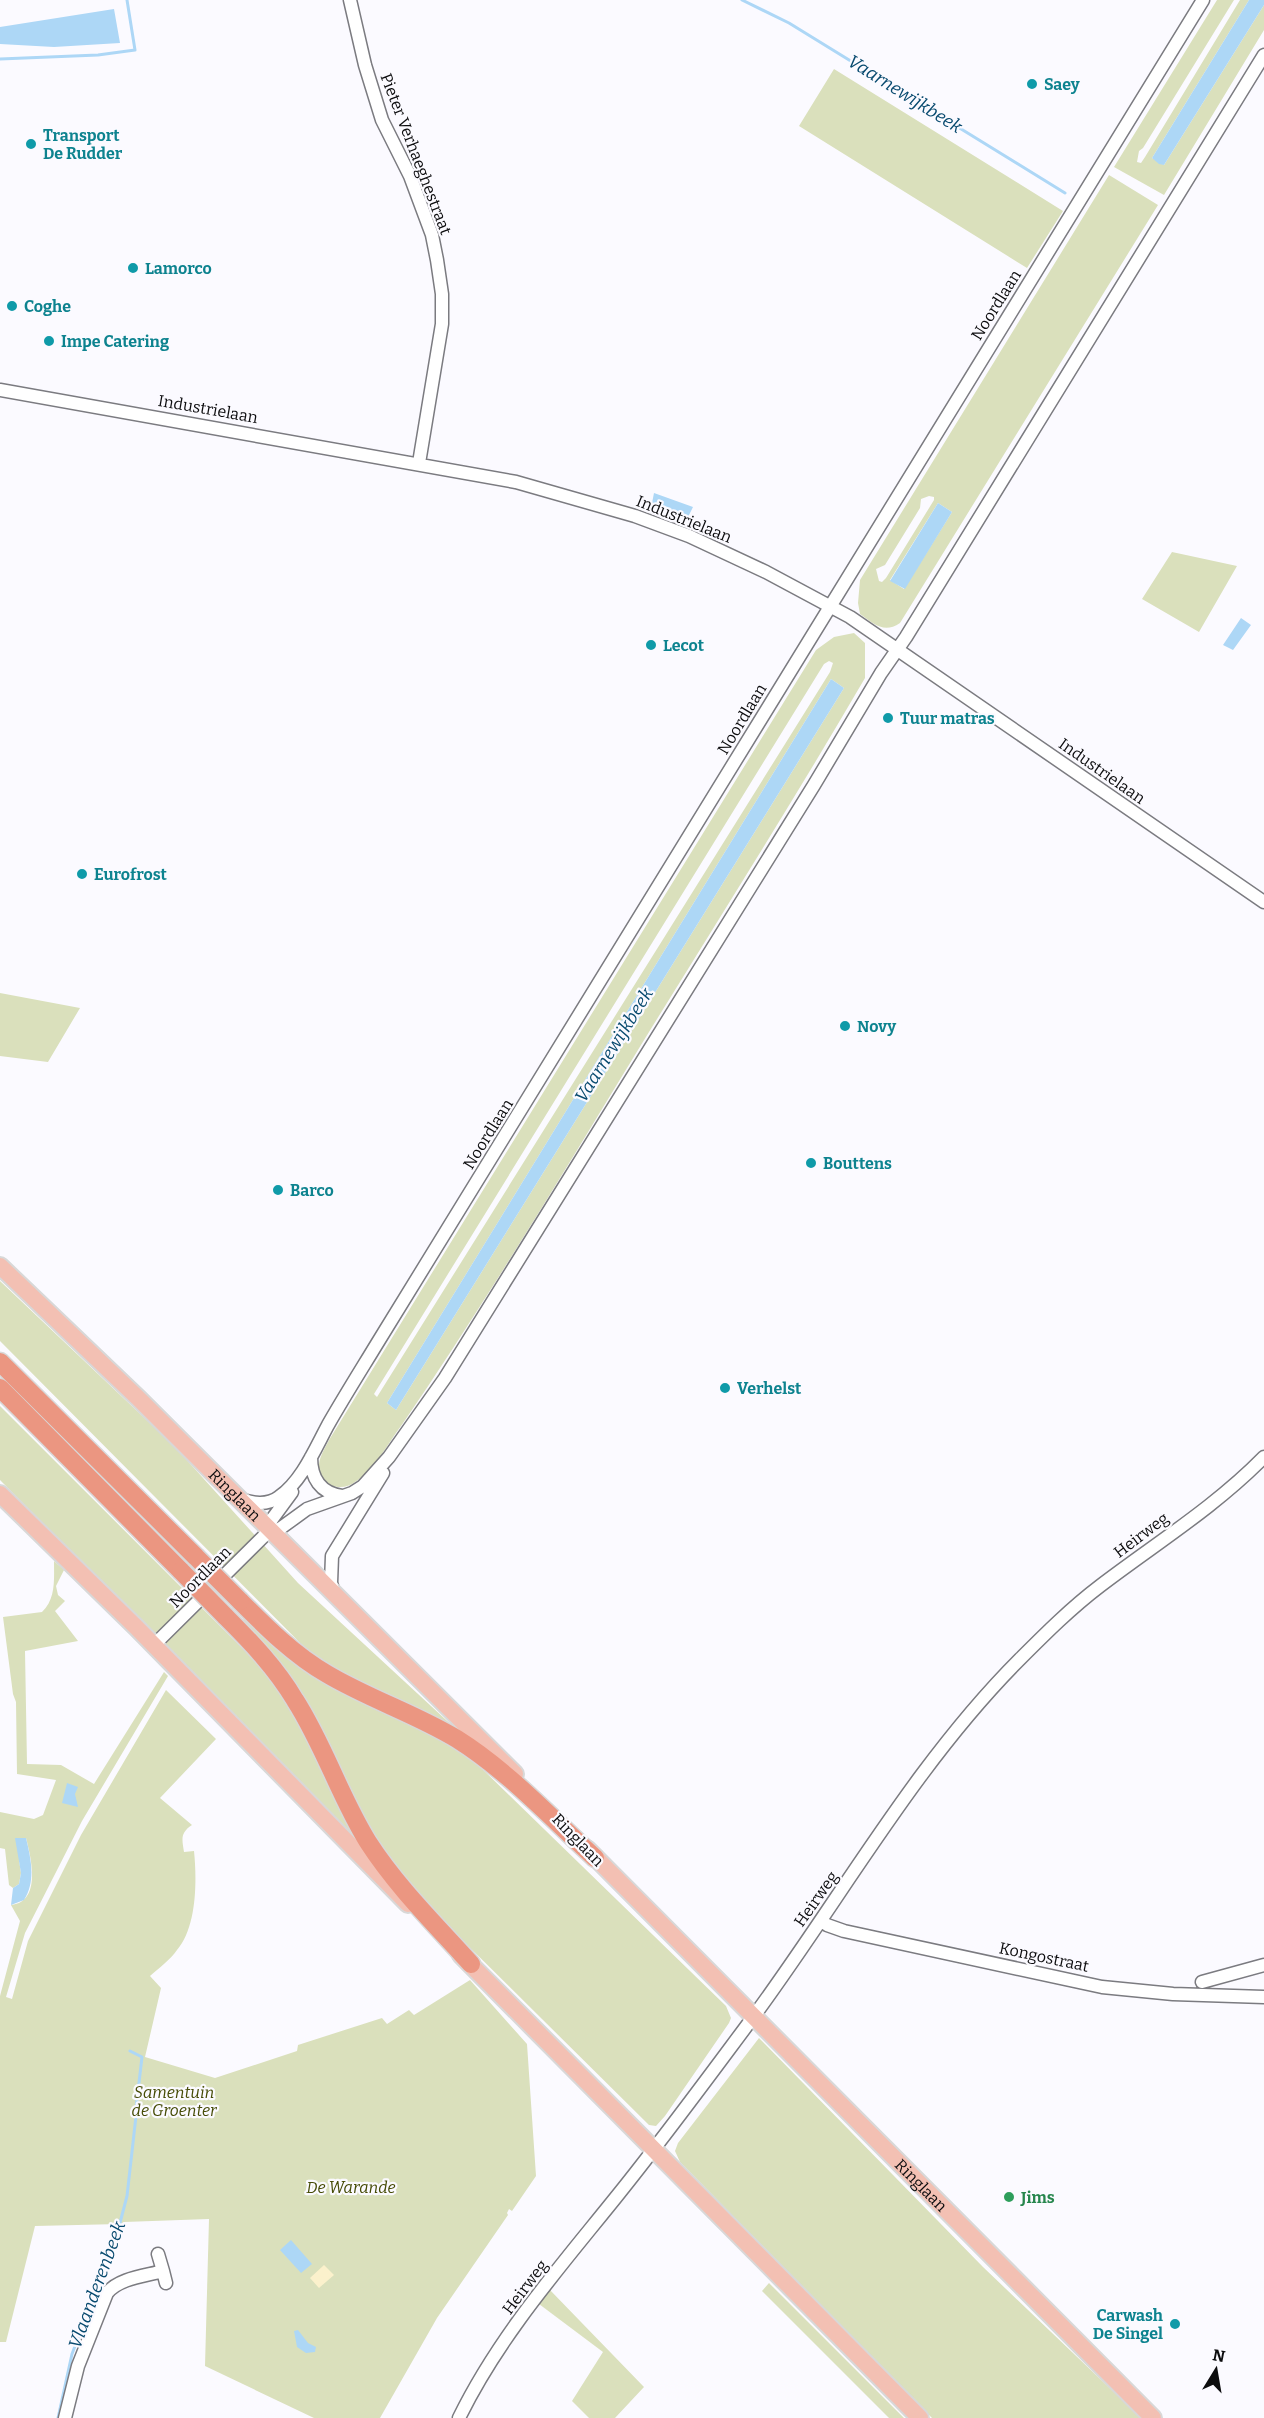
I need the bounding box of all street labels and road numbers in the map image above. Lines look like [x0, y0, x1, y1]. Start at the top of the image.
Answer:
street label: Pieter Verhaeghestraat [376, 71, 456, 237]
street label: Noordlaan [967, 266, 1025, 344]
street label: Industrielaan [157, 391, 259, 427]
street label: Industrielaan [634, 491, 734, 547]
street label: Noordlaan [714, 680, 770, 758]
street label: Industrielaan [1055, 734, 1149, 808]
street label: Noordlaan [459, 1095, 517, 1173]
street label: Ringlaan [205, 1465, 265, 1525]
street label: Heirweg [1110, 1508, 1172, 1562]
street label: Noordlaan [165, 1542, 235, 1612]
street label: Ringlaan [548, 1810, 608, 1870]
street label: Heirweg [790, 1868, 842, 1930]
street label: Kongostraat [997, 1938, 1091, 1976]
street label: Ringlaan [891, 2155, 951, 2215]
street label: Heirweg [498, 2256, 552, 2318]

